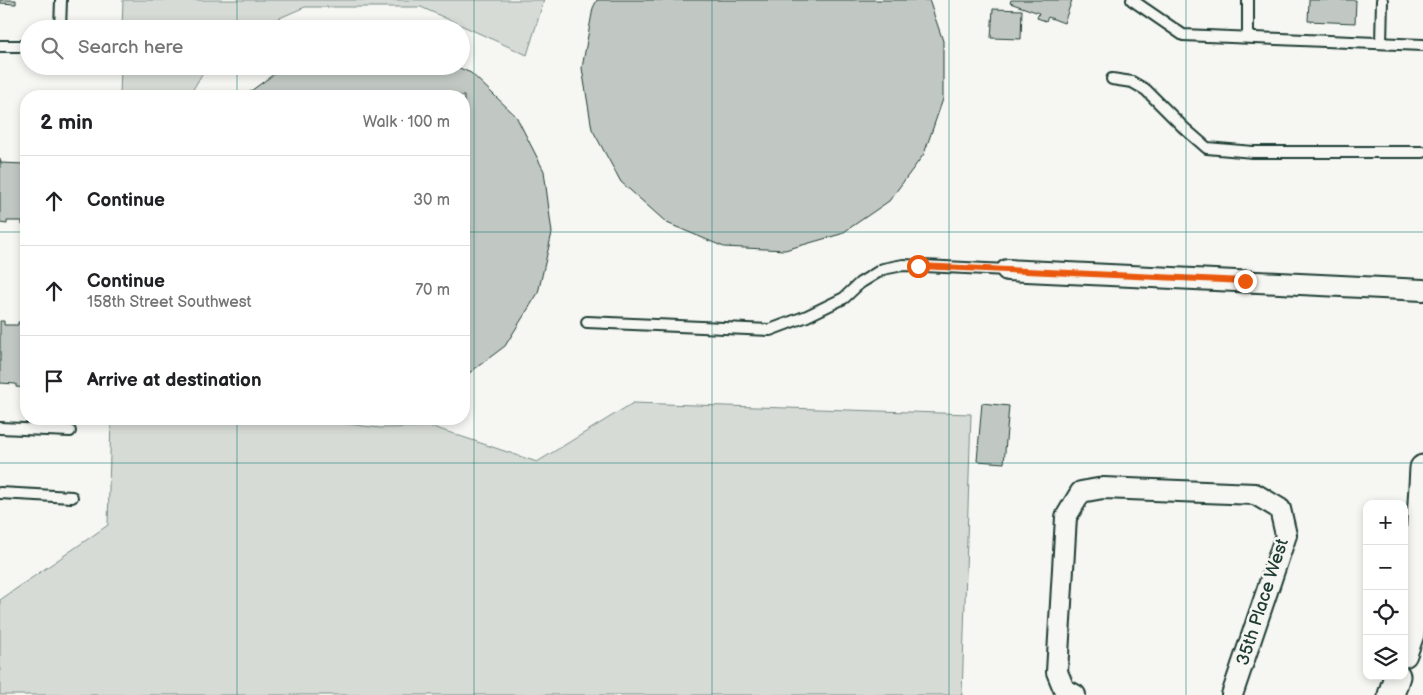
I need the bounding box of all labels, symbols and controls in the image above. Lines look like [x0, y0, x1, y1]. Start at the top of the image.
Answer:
search box [20, 20, 470, 75]
icon: search [38, 34, 66, 62]
text: Search here [78, 36, 183, 59]
text: 2 min [40, 110, 93, 135]
text: Walk · 100 m [363, 113, 450, 132]
icon: ahead [40, 187, 68, 215]
text: Continue [87, 189, 165, 212]
text: 30 m [413, 191, 450, 210]
route start [907, 255, 930, 278]
text: Continue [87, 270, 165, 293]
route end [1234, 270, 1257, 293]
icon: ahead [40, 277, 68, 305]
text: 70 m [415, 281, 450, 300]
text: 158th Street Southwest [87, 293, 251, 312]
icon: arrive [40, 367, 68, 395]
text: Arrive at destination [87, 369, 262, 392]
map controls [1363, 500, 1408, 680]
button: + [1363, 500, 1408, 545]
street label: 35th Place West [1232, 536, 1293, 668]
button: − [1363, 545, 1408, 590]
button: locate [1363, 590, 1408, 635]
button: layers [1363, 635, 1408, 680]

